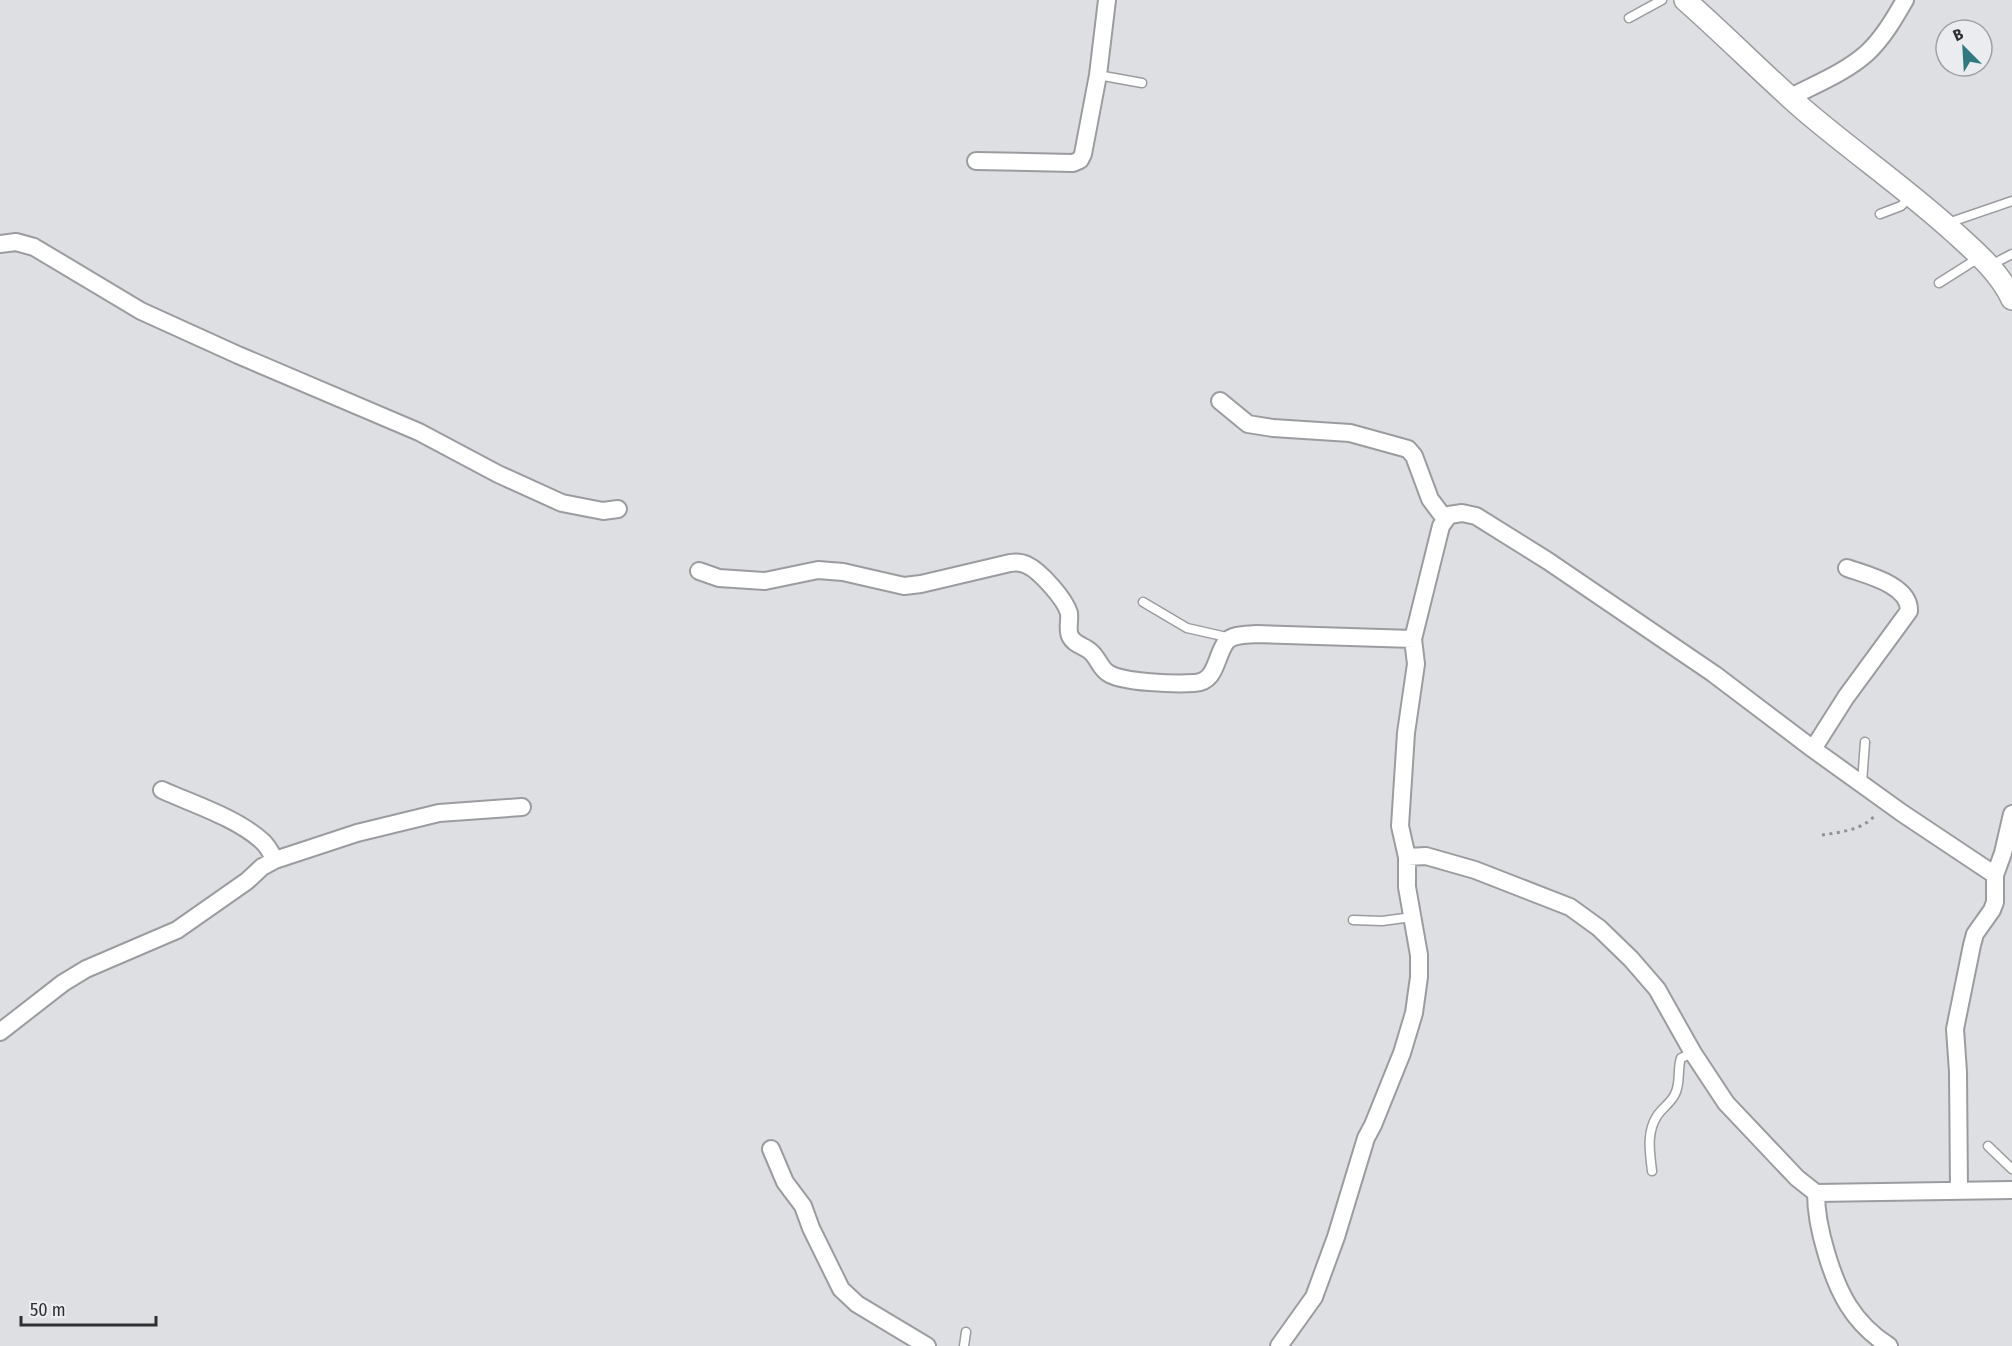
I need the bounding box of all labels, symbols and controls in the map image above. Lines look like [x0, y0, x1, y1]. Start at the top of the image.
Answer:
north arrow [1934, 18, 1994, 78]
text: B [1950, 24, 1966, 45]
scale bar [21, 1289, 156, 1327]
text: 50 m [30, 1299, 66, 1321]

